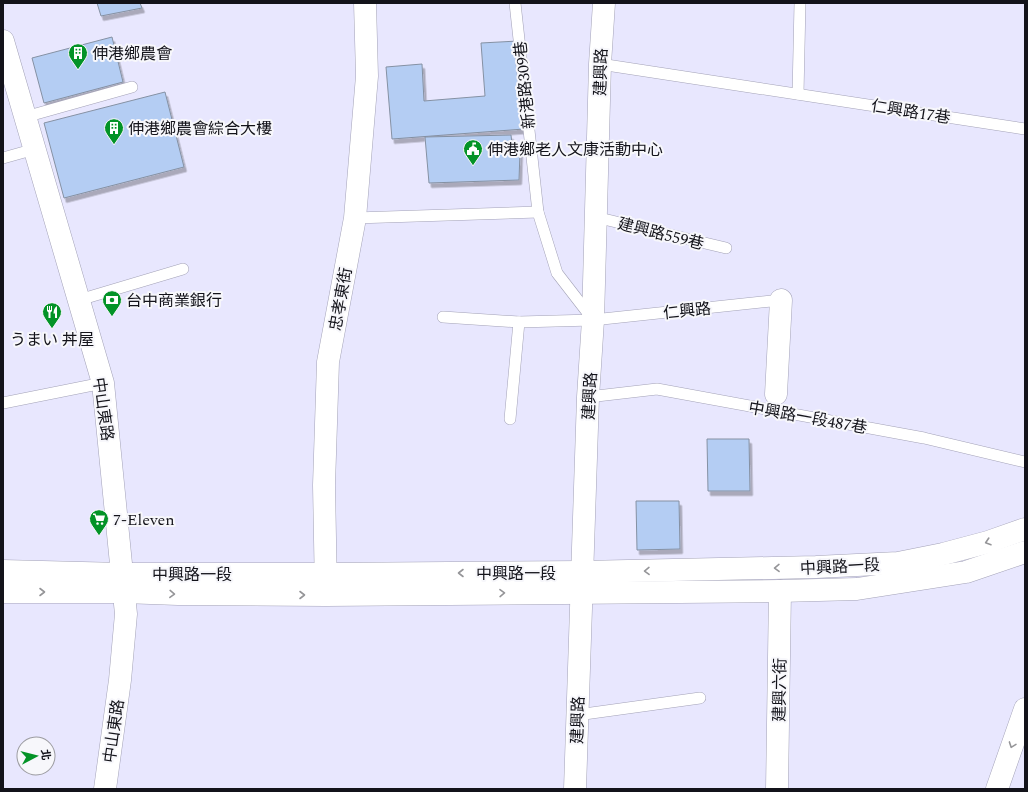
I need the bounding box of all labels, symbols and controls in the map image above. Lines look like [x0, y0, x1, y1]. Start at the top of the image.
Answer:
street label: 新港路309巷 [508, 40, 542, 130]
building icon: 伸港鄉農會 [67, 42, 89, 70]
place label: 伸港鄉農會 [92, 42, 172, 66]
street label: 建興路 [588, 48, 614, 96]
street label: 仁興路17巷 [869, 94, 952, 130]
building icon: 伸港鄉農會綜合大樓 [103, 117, 125, 145]
place label: 伸港鄉農會綜合大樓 [128, 117, 272, 141]
public building icon: 伸港鄉老人文康活動中心 [462, 138, 484, 166]
place label: 伸港鄉老人文康活動中心 [487, 138, 663, 162]
street label: 建興路559巷 [615, 212, 706, 256]
street label: 忠孝東街 [324, 266, 358, 333]
bank icon: 台中商業銀行 [101, 289, 123, 317]
place label: 台中商業銀行 [126, 289, 222, 313]
street label: 仁興路 [662, 297, 712, 325]
restaurant icon: うまい 丼屋 [41, 301, 63, 329]
place label: うまい 丼屋 [10, 328, 94, 352]
street label: 建興路 [577, 371, 603, 421]
street label: 中山東路 [87, 376, 119, 443]
street label: 中興路一段487巷 [747, 396, 869, 440]
supermarket icon: 7-Eleven [88, 508, 110, 536]
place label: 7-Eleven [113, 508, 175, 532]
one-way arrow [985, 537, 992, 546]
street label: 中興路一段 [799, 553, 881, 581]
street label: 中興路一段 [476, 562, 556, 586]
street label: 中興路一段 [152, 563, 232, 587]
one-way arrow [774, 564, 780, 572]
one-way arrow [644, 567, 650, 575]
one-way arrow [458, 569, 464, 577]
one-way arrow [39, 588, 45, 596]
one-way arrow [499, 589, 505, 597]
one-way arrow [169, 590, 175, 598]
one-way arrow [299, 591, 305, 599]
street label: 建興六街 [767, 658, 793, 722]
street label: 建興路 [565, 696, 591, 744]
street label: 中山東路 [98, 698, 130, 765]
north arrow [16, 736, 56, 776]
one-way arrow [1008, 742, 1017, 749]
text: 北 [36, 748, 55, 761]

